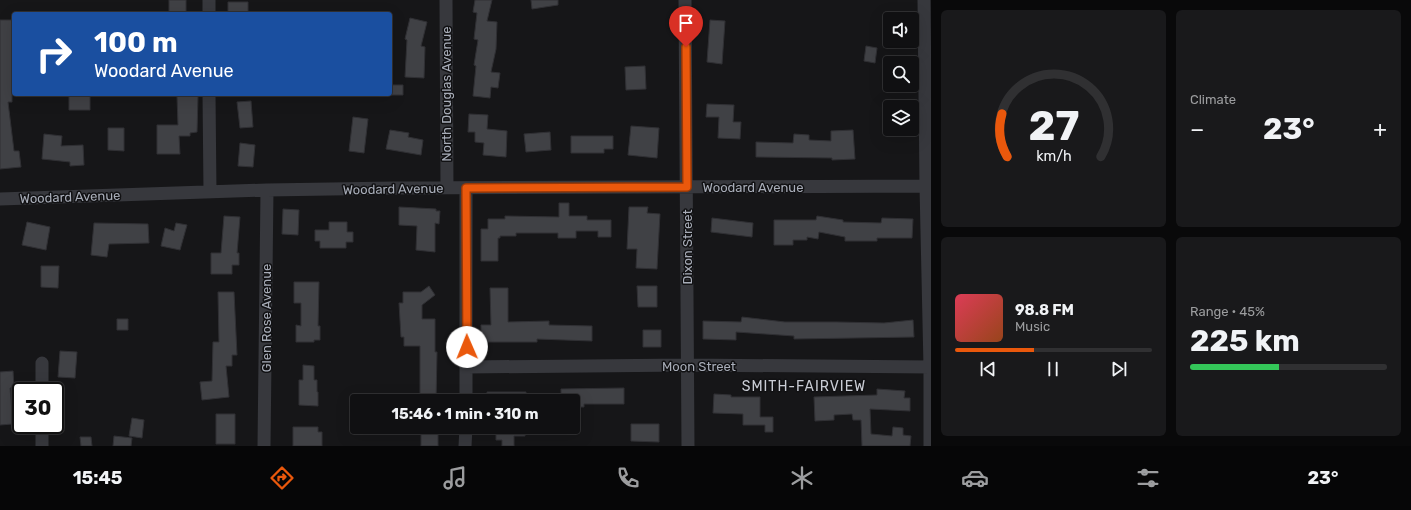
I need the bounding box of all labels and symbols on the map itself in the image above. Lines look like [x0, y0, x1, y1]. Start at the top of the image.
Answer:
pin [669, 6, 703, 47]
street label: North Douglas Avenue [439, 27, 455, 161]
street label: Woodard Avenue [703, 180, 803, 195]
street label: Woodard Avenue [342, 181, 444, 197]
street label: Woodard Avenue [19, 188, 121, 206]
street label: Dixon Street [680, 209, 695, 285]
street label: Glen Rose Avenue [259, 264, 274, 372]
position arrow [446, 326, 488, 368]
street label: Moon Street [662, 359, 736, 374]
district label: SMITH-FAIRVIEW [742, 378, 866, 395]
speed limit sign: 30 [12, 382, 64, 434]

